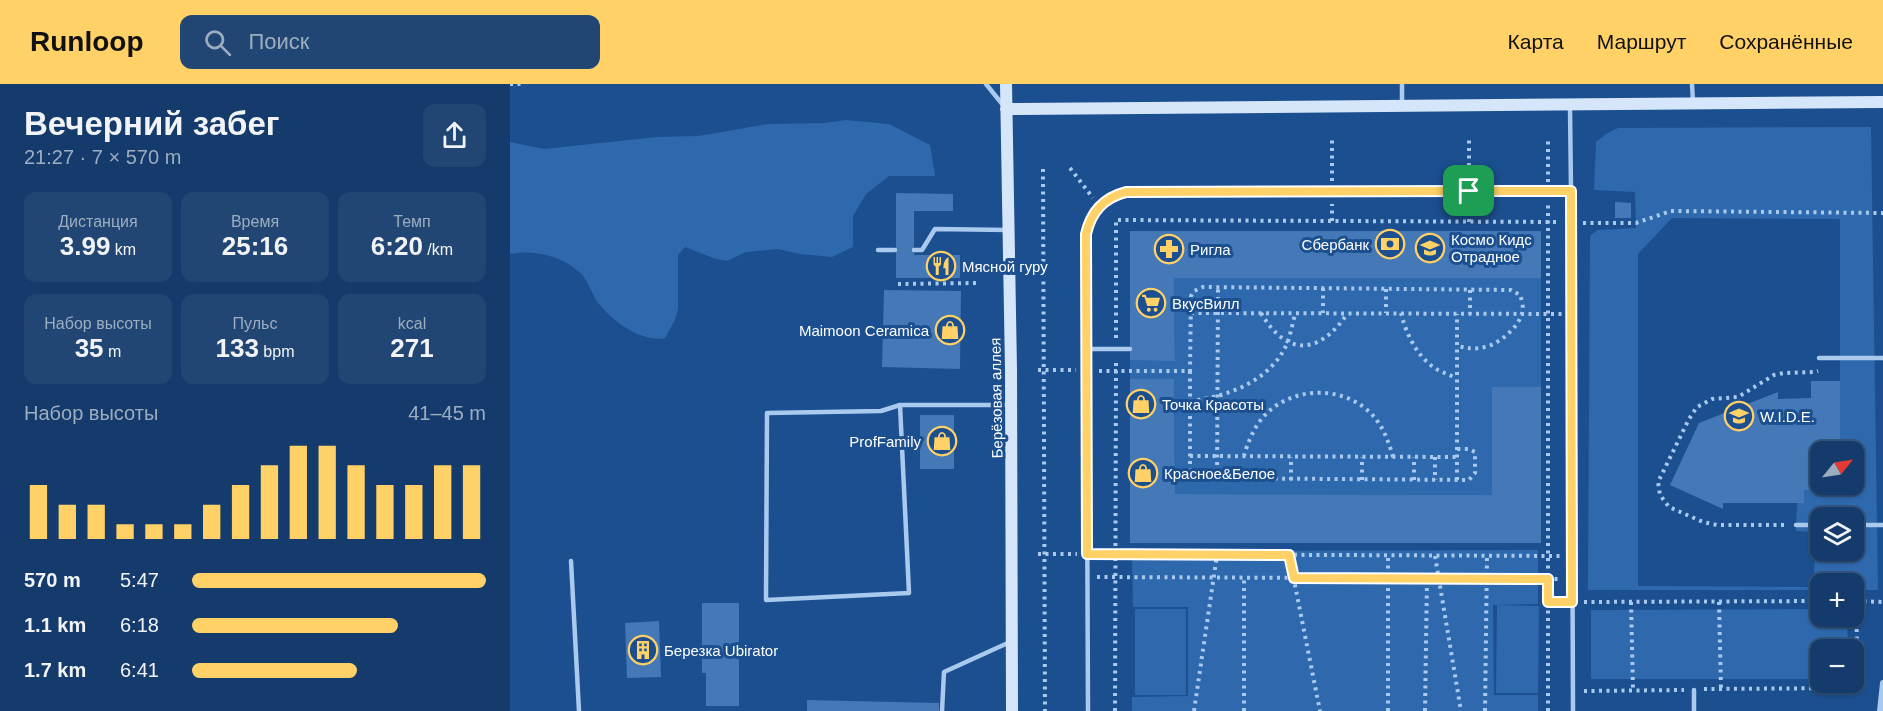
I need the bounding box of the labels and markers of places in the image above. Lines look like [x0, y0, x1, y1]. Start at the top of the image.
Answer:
pin [1443, 165, 1494, 216]
bank icon: Сбербанк [1374, 228, 1406, 260]
place label: Космо Кидс Отрадное [1451, 231, 1532, 265]
school or university icon: Космо Кидс Отрадное [1414, 232, 1446, 264]
pharmacy icon: Ригла [1153, 233, 1185, 265]
place label: Сбербанк [1302, 236, 1369, 253]
place label: Ригла [1190, 241, 1231, 258]
restaurant icon: Мясной гуру [925, 250, 957, 282]
place label: Мясной гуру [962, 258, 1048, 275]
supermarket icon: ВкусВилл [1135, 287, 1167, 319]
place label: ВкусВилл [1172, 295, 1239, 312]
shop icon: Maimoon Ceramica [934, 314, 966, 346]
place label: Maimoon Ceramica [799, 322, 930, 339]
shop icon: Точка Красоты [1125, 388, 1157, 420]
place label: Точка Красоты [1162, 396, 1264, 413]
school or university icon: W.I.D.E. [1723, 400, 1755, 432]
place label: W.I.D.E. [1760, 408, 1815, 425]
shop icon: ProfFamily [926, 425, 958, 457]
place label: ProfFamily [849, 433, 921, 450]
shop icon: Красное&Белое [1127, 457, 1159, 489]
place label: Красное&Белое [1164, 465, 1275, 482]
building icon: Березка Ubirator [627, 634, 659, 666]
place label: Березка Ubirator [664, 642, 778, 659]

